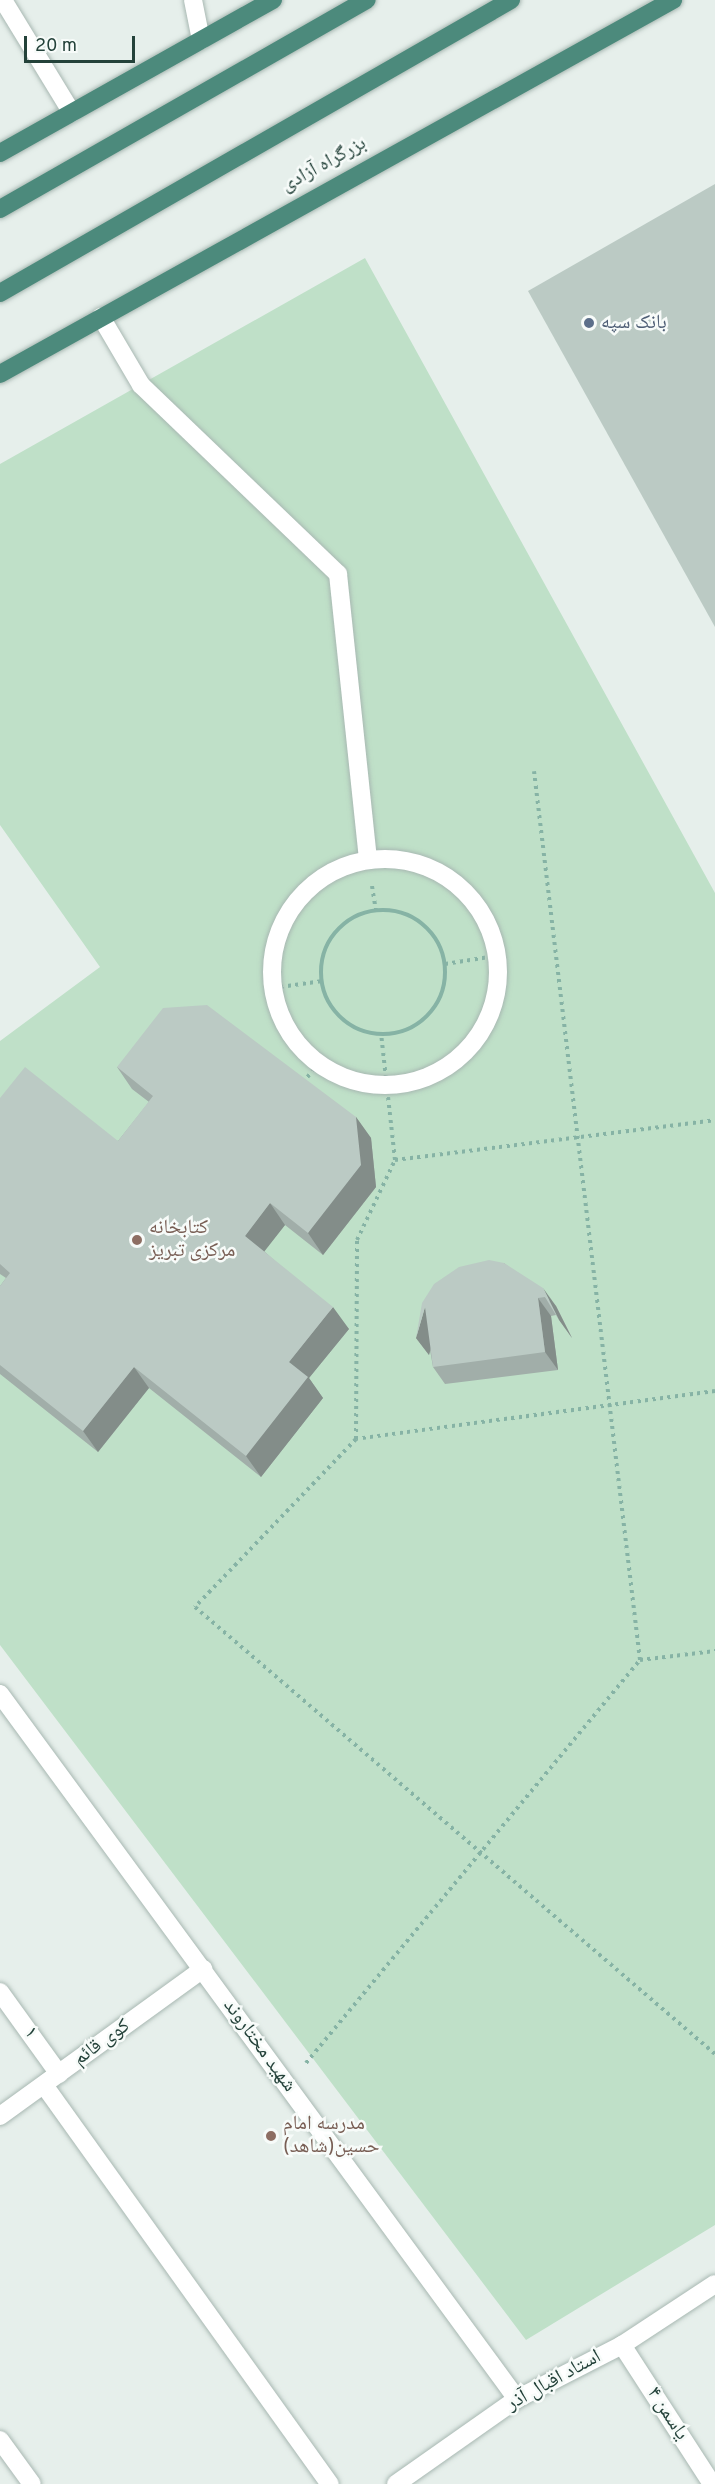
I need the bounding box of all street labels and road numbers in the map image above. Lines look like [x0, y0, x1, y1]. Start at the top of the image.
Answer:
street label: بزرگراه آزادی [277, 132, 371, 198]
street label: شهید مختاروند [217, 1995, 301, 2097]
street label: کوی قائم [69, 2014, 135, 2072]
street label: ۱ [18, 2022, 42, 2044]
street label: استاد اقبال آذر [502, 2345, 606, 2417]
street label: یاسمن ۴ [641, 2383, 693, 2445]

